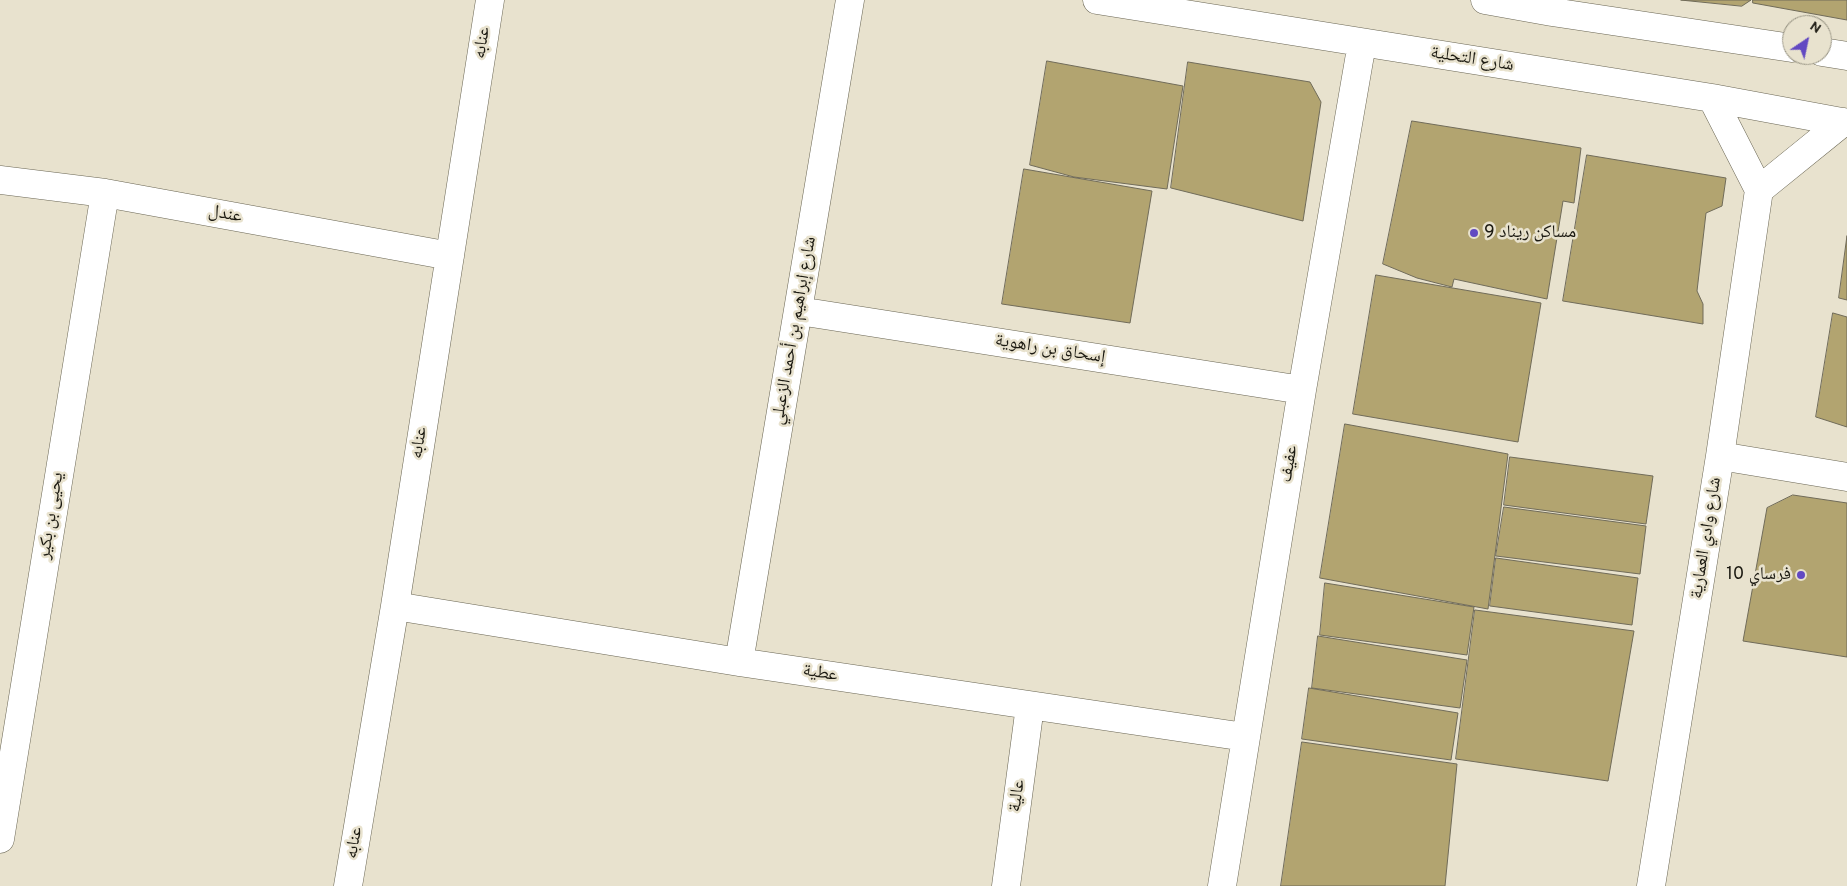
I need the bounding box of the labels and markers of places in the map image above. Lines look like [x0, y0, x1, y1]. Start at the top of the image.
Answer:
place label: مساكن ريناد 9 [1484, 222, 1576, 244]
marker: مساكن ريناد 9 [1468, 227, 1480, 239]
place label: فرساي 10 [1726, 564, 1791, 586]
marker: فرساي 10 [1795, 569, 1807, 581]

